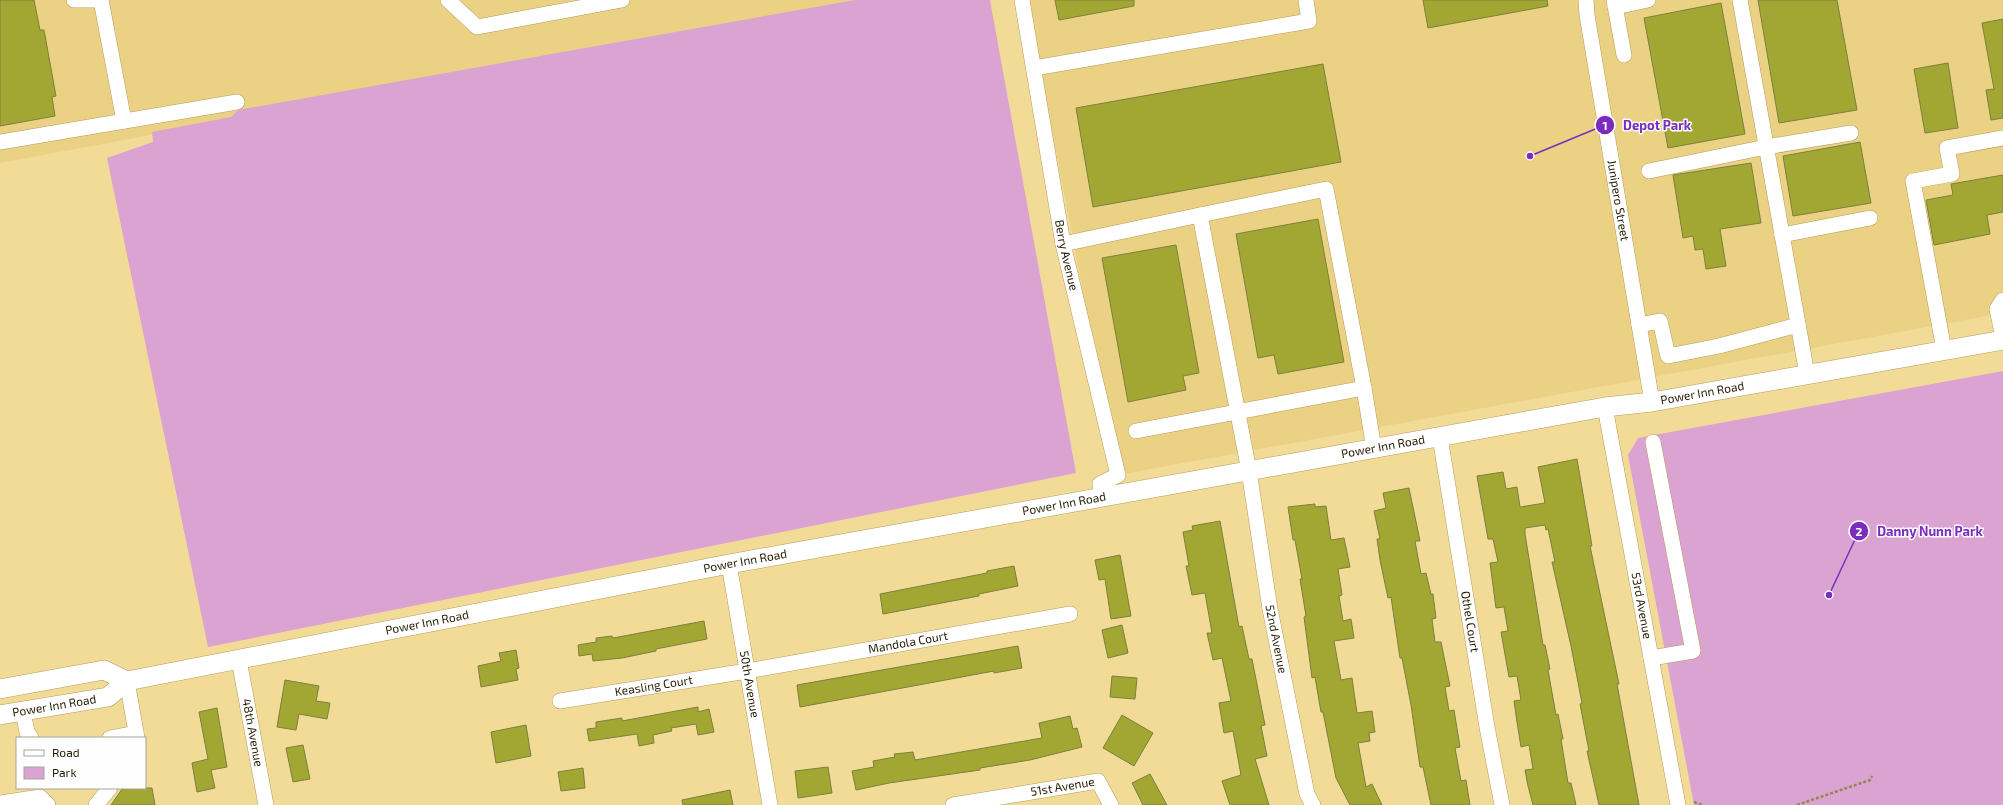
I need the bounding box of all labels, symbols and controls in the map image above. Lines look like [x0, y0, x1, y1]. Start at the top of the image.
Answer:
callout: Depot Park [1595, 113, 1699, 138]
text: Depot Park [1623, 117, 1692, 133]
text: 1 [1602, 118, 1608, 132]
street label: Junipero Street [1605, 159, 1633, 242]
street label: Berry Avenue [1053, 218, 1082, 292]
street label: Power Inn Road [1659, 378, 1745, 406]
street label: Power Inn Road [1340, 431, 1426, 460]
street label: Power Inn Road [1021, 489, 1107, 517]
callout: Danny Nunn Park [1849, 519, 1991, 544]
text: Danny Nunn Park [1877, 523, 1983, 539]
text: 2 [1856, 524, 1863, 538]
street label: Power Inn Road [702, 546, 788, 575]
street label: 53rd Avenue [1629, 571, 1655, 640]
street label: Othel Court [1459, 590, 1483, 654]
street label: 52nd Avenue [1263, 604, 1291, 674]
street label: Power Inn Road [384, 607, 470, 637]
street label: Mandola Court [867, 628, 949, 655]
street label: 50th Avenue [738, 649, 763, 719]
street label: Keasling Court [614, 672, 694, 698]
street label: Power Inn Road [11, 691, 97, 719]
street label: 48th Avenue [240, 697, 267, 768]
legend [16, 737, 146, 789]
text: Road [52, 745, 80, 759]
text: Park [52, 765, 77, 779]
street label: 51st Avenue [1029, 774, 1095, 798]

